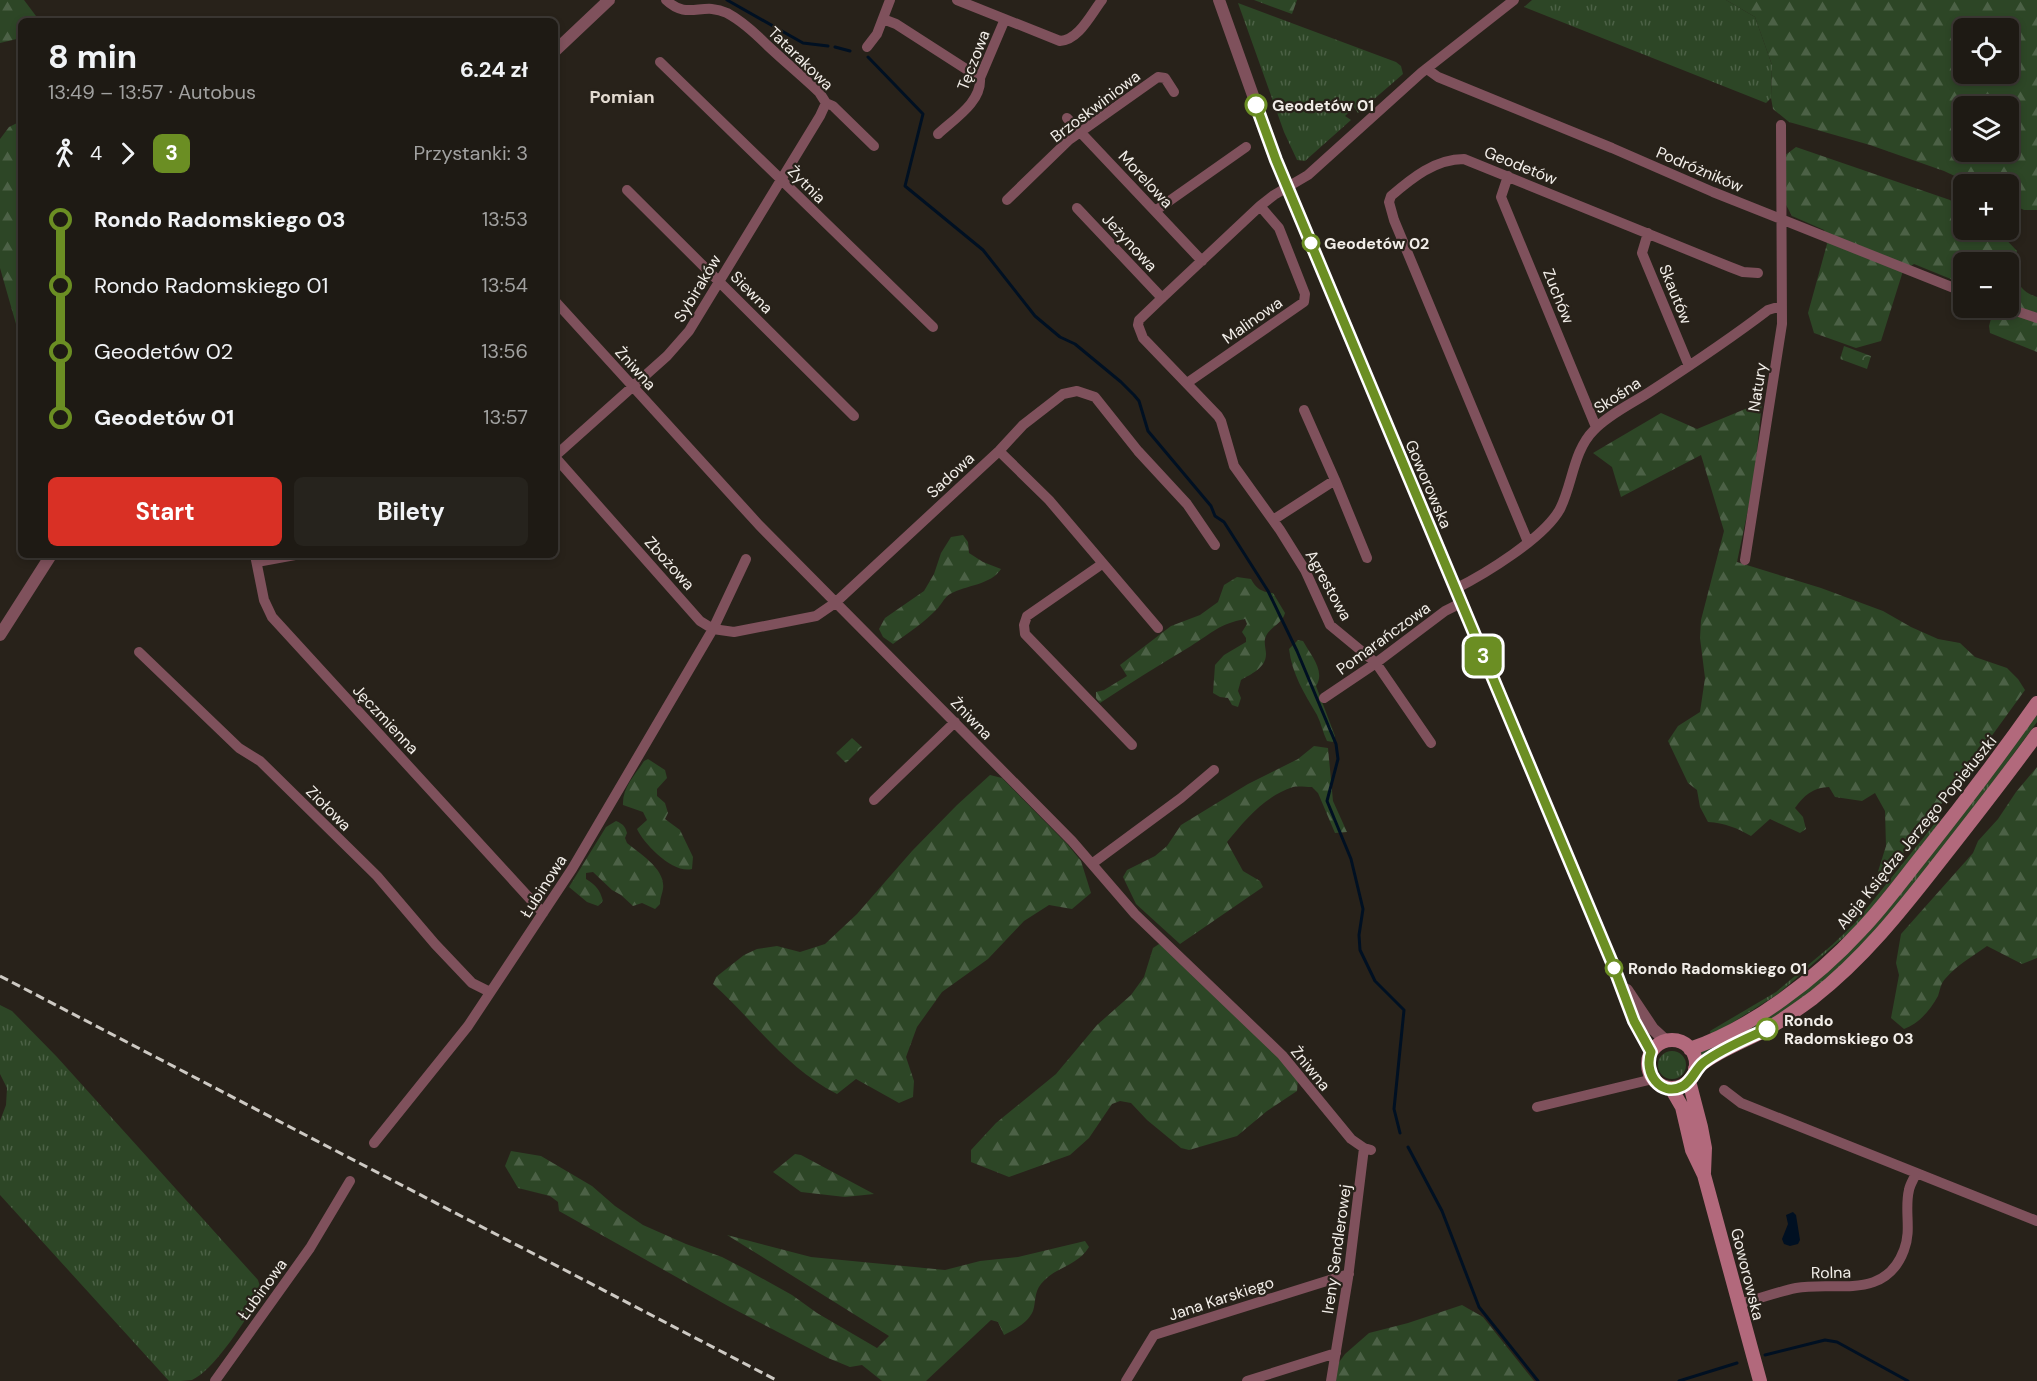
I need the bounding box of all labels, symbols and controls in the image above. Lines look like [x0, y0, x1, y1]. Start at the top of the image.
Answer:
map controls [1953, 18, 2019, 318]
button: locate [1953, 18, 2019, 84]
street label: Tatarakowa [763, 22, 838, 95]
street label: Tęczowa [952, 27, 995, 93]
text: 8 min [48, 35, 137, 78]
text: 6.24 zł [460, 55, 528, 84]
street label: Brzoskwiniowa [1046, 66, 1144, 147]
text: 13:49 – 13:57 · Autobus [48, 79, 256, 105]
district label: Pomian [589, 85, 655, 109]
marker: Geodetów 01 [1245, 94, 1267, 116]
place label: Geodetów 01 [1272, 95, 1374, 116]
button: layers [1953, 96, 2019, 162]
icon: walk [48, 137, 81, 170]
icon: forward [111, 137, 144, 170]
text: 3 [165, 139, 178, 167]
text: 4 [90, 140, 102, 166]
text: Przystanki: 3 [413, 140, 528, 166]
street label: Geodetów [1481, 141, 1560, 190]
street label: Podróżników [1653, 142, 1747, 197]
street label: Morelowa [1114, 146, 1178, 212]
street label: Żytnia [783, 161, 830, 208]
button: + [1953, 174, 2019, 240]
text: Rondo Radomskiego 03 [94, 205, 346, 234]
text: 13:53 [482, 206, 528, 232]
street label: Jeżynowa [1097, 209, 1162, 276]
place label: Geodetów 02 [1324, 233, 1429, 254]
marker: Geodetów 02 [1302, 234, 1320, 252]
street label: Sybiraków [669, 250, 726, 326]
button: − [1953, 252, 2019, 318]
street label: Skautów [1654, 261, 1697, 327]
street label: Zuchów [1538, 266, 1579, 327]
street label: Siewna [726, 267, 777, 318]
text: Rondo Radomskiego 01 [94, 271, 328, 300]
text: 13:54 [482, 272, 528, 298]
street label: Malinowa [1218, 292, 1286, 349]
text: Geodetów 02 [94, 337, 233, 366]
text: 13:56 [481, 338, 528, 364]
street label: Żniwna [611, 342, 661, 395]
street label: Natury [1743, 361, 1772, 413]
street label: Skośna [1590, 372, 1645, 418]
text: Geodetów 01 [94, 403, 234, 432]
text: 13:57 [483, 404, 528, 430]
street label: Goworowska [1400, 437, 1457, 532]
street label: Sadowa [922, 448, 979, 503]
button: Start [48, 477, 282, 546]
button: Bilety [294, 477, 528, 546]
street label: Zbożowa [640, 532, 699, 595]
street label: Agrestowa [1301, 546, 1357, 624]
street label: Pomarańczowa [1332, 597, 1435, 680]
line badge: 3 [1464, 636, 1502, 676]
text: 3 [1477, 642, 1489, 670]
street label: Jęczmienna [348, 680, 423, 759]
street label: Żniwna [946, 692, 997, 744]
street label: Aleja Księdza Jerzego Popiełuszki [1831, 731, 2001, 934]
street label: Ziołowa [301, 781, 356, 836]
street label: Łubinowa [515, 851, 572, 922]
place label: Rondo Radomskiego 01 [1628, 958, 1807, 979]
marker: Rondo Radomskiego 01 [1605, 959, 1623, 977]
place label: Rondo Radomskiego 03 [1784, 1010, 1914, 1049]
marker: Rondo Radomskiego 03 [1756, 1018, 1778, 1040]
street label: Żniwna [1286, 1042, 1335, 1095]
street label: Ireny Sendlerowej [1317, 1183, 1356, 1315]
street label: Goworowska [1726, 1226, 1769, 1322]
street label: Łubinowa [233, 1254, 292, 1324]
street label: Rolna [1811, 1262, 1851, 1283]
street label: Jana Karskiego [1166, 1272, 1276, 1325]

